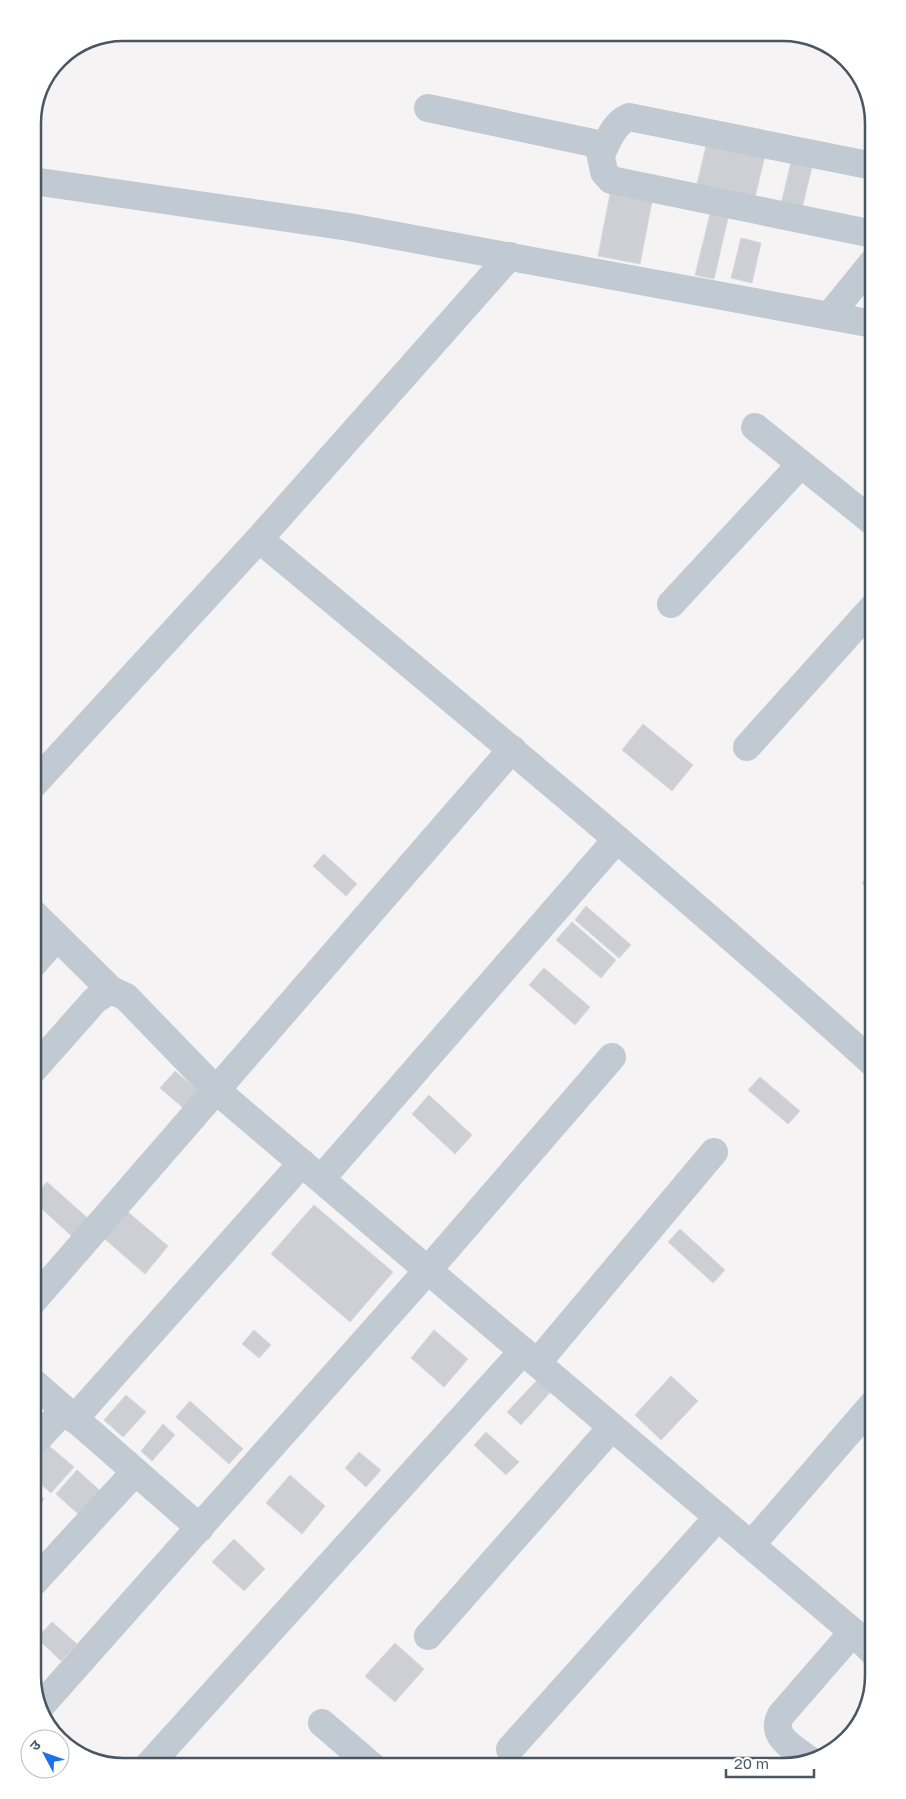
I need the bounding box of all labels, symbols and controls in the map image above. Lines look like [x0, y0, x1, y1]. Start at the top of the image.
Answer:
north arrow [20, 1729, 70, 1779]
text: उ [26, 1736, 44, 1754]
scale bar [726, 1746, 814, 1778]
text: 20 m [734, 1754, 769, 1772]

